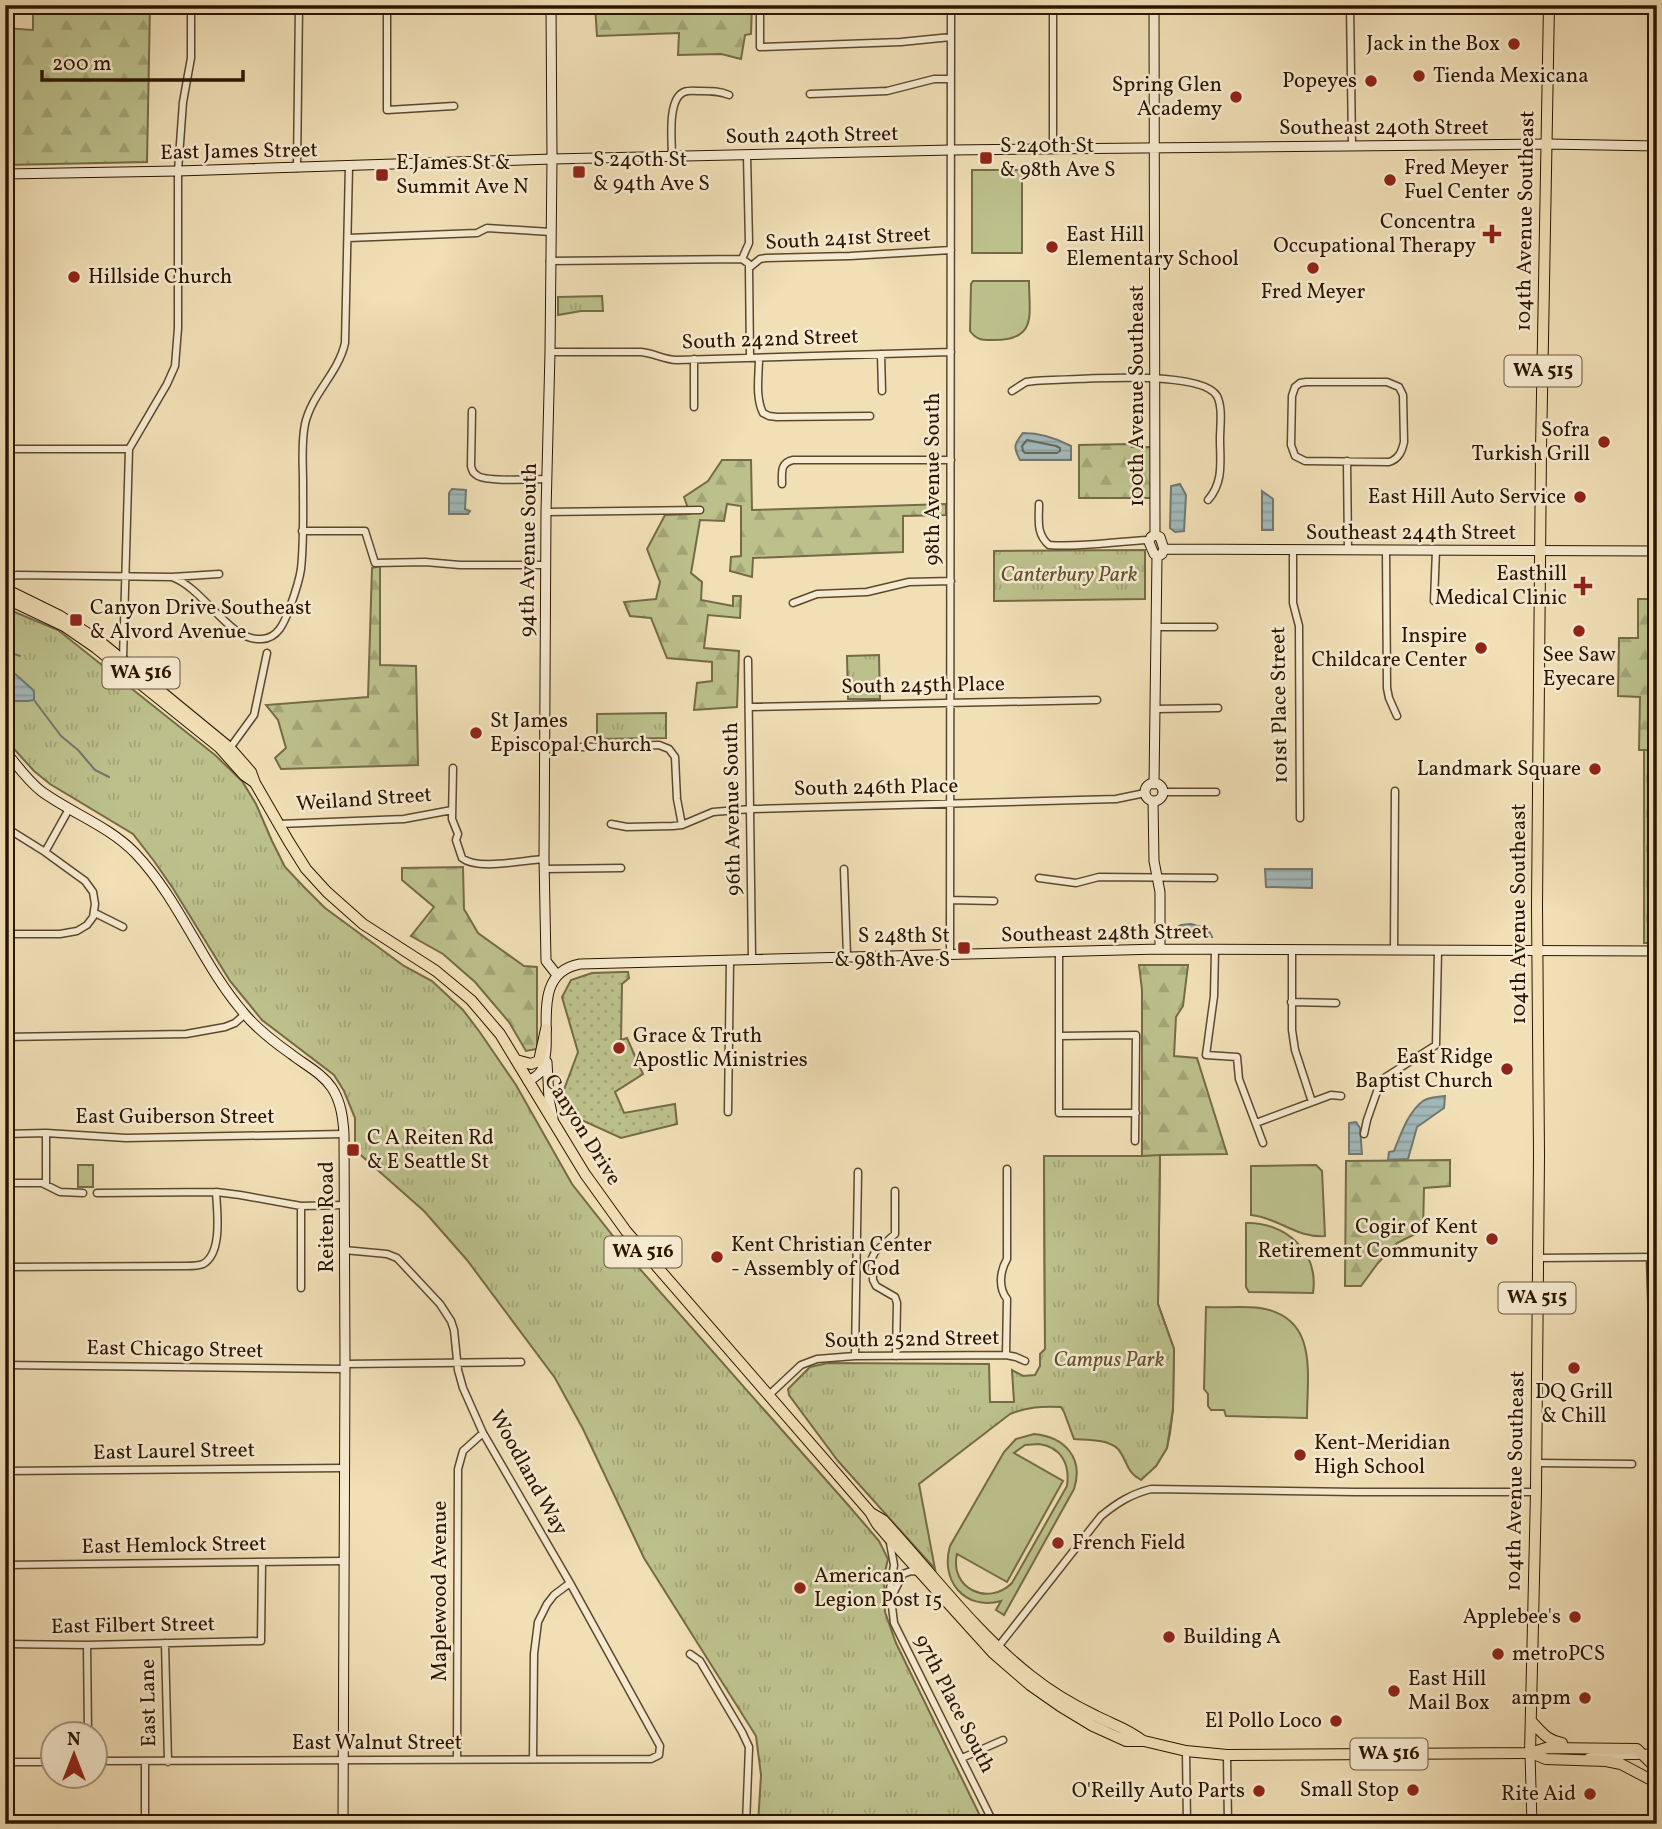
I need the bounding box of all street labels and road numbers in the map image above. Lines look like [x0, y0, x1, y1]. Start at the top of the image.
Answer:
street label: 104th Avenue Southeast [1510, 110, 1542, 332]
street label: Southeast 240th Street [1279, 114, 1489, 143]
street label: South 240th Street [725, 120, 899, 152]
street label: East James Street [160, 136, 318, 168]
street label: South 241st Street [765, 220, 931, 258]
street label: 100th Avenue Southeast [1123, 285, 1152, 507]
street label: South 242nd Street [681, 322, 859, 358]
road number: WA 515 [1504, 356, 1582, 386]
street label: 98th Avenue South [919, 392, 948, 566]
street label: 94th Avenue South [513, 463, 545, 637]
street label: Southeast 244th Street [1306, 519, 1516, 548]
street label: 101st Place Street [1264, 626, 1296, 784]
road number: WA 516 [102, 658, 180, 688]
street label: South 245th Place [841, 670, 1005, 702]
street label: 96th Avenue South [717, 722, 749, 896]
street label: South 246th Place [793, 772, 959, 804]
street label: Weiland Street [295, 781, 433, 819]
street label: 104th Avenue Southeast [1505, 803, 1534, 1025]
street label: Southeast 248th Street [1001, 918, 1209, 950]
street label: Canyon Drive [536, 1069, 628, 1191]
street label: East Guiberson Street [75, 1103, 275, 1132]
street label: Reiten Road [313, 1161, 342, 1273]
road number: WA 516 [604, 1236, 682, 1268]
road number: WA 515 [1498, 1282, 1576, 1314]
street label: South 252nd Street [824, 1324, 1000, 1356]
street label: East Chicago Street [86, 1334, 264, 1366]
street label: 104th Avenue Southeast [1500, 1370, 1532, 1592]
street label: Woodland Way [482, 1405, 575, 1541]
street label: East Laurel Street [93, 1436, 255, 1468]
street label: Maplewood Avenue [426, 1500, 455, 1681]
street label: East Hemlock Street [81, 1530, 267, 1562]
street label: East Filbert Street [51, 1610, 215, 1642]
street label: 97th Place South [907, 1630, 1001, 1778]
street label: East Lane [134, 1659, 164, 1747]
street label: East Walnut Street [292, 1729, 462, 1758]
road number: WA 516 [1350, 1738, 1428, 1770]

